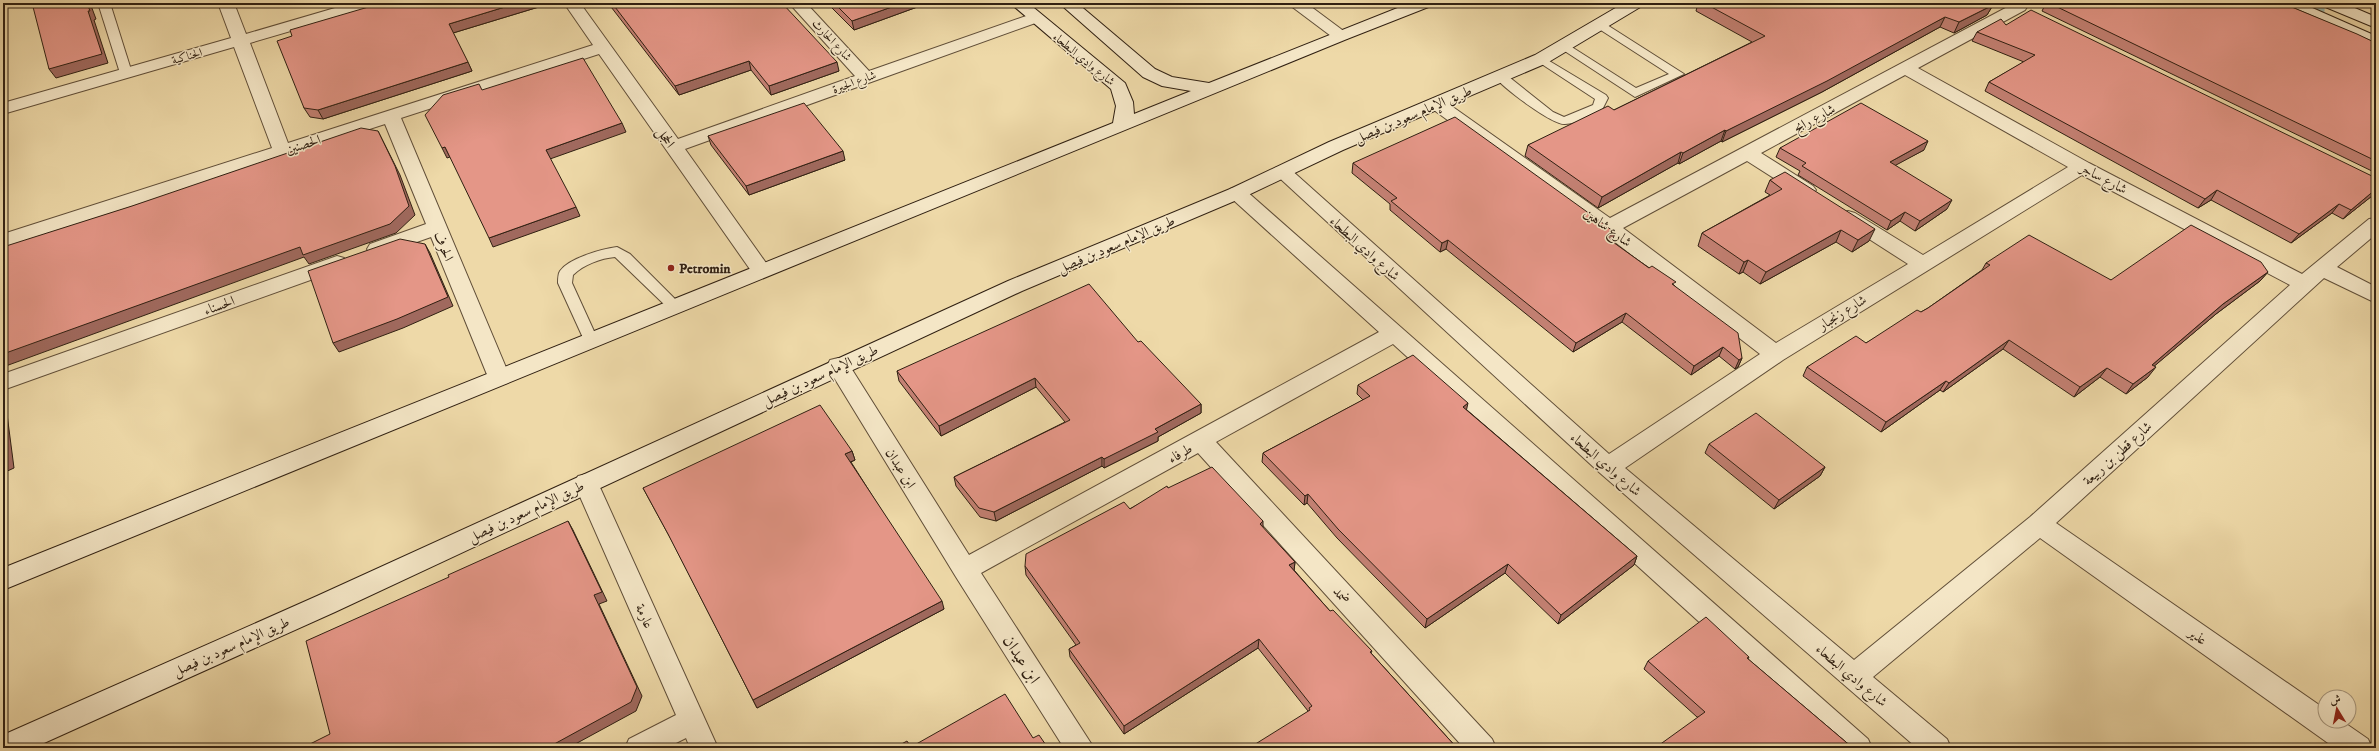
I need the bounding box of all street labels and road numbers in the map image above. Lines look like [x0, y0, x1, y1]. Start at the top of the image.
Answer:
street label: شارع الحارث [806, 16, 855, 67]
street label: شارع وادي البطحاء [1048, 30, 1118, 92]
street label: الحناكية [170, 45, 205, 68]
street label: شارع الجيرة [830, 68, 879, 100]
street label: طريق الإمام سعود بن فيصل [1352, 82, 1476, 151]
street label: شارع رابح [1790, 100, 1840, 140]
street label: الحجل [651, 124, 679, 152]
street label: الحصنين [283, 131, 323, 159]
street label: شارع ساجر [2074, 158, 2130, 201]
street label: شارع شاهين [1579, 204, 1635, 253]
street label: طريق الإمام سعود بن فيصل [1055, 212, 1179, 281]
street label: شارع وادي البطحاء [1324, 212, 1403, 287]
street label: الحرف [429, 229, 457, 264]
street label: شارع زنجبار [1813, 291, 1871, 338]
street label: الحسناء [201, 292, 237, 320]
street label: طريق الإمام سعود بن فيصل [760, 341, 883, 413]
street label: شارع قطن بن ربيعة [2079, 418, 2157, 491]
street label: شارع وادي البطحاء [1565, 429, 1645, 502]
street label: طرفاء [1165, 440, 1196, 468]
street label: ابن عبدان [881, 445, 920, 492]
street label: طريق الإمام سعود بن فيصل [466, 477, 589, 549]
street label: ضمد [1329, 583, 1354, 608]
street label: عارمة [631, 601, 657, 631]
street label: طريق الإمام سعود بن فيصل [170, 613, 294, 683]
street label: عذير [2183, 623, 2210, 650]
street label: ابن عيدان [997, 631, 1045, 688]
street label: شارع وادي البطحاء [1810, 640, 1891, 713]

